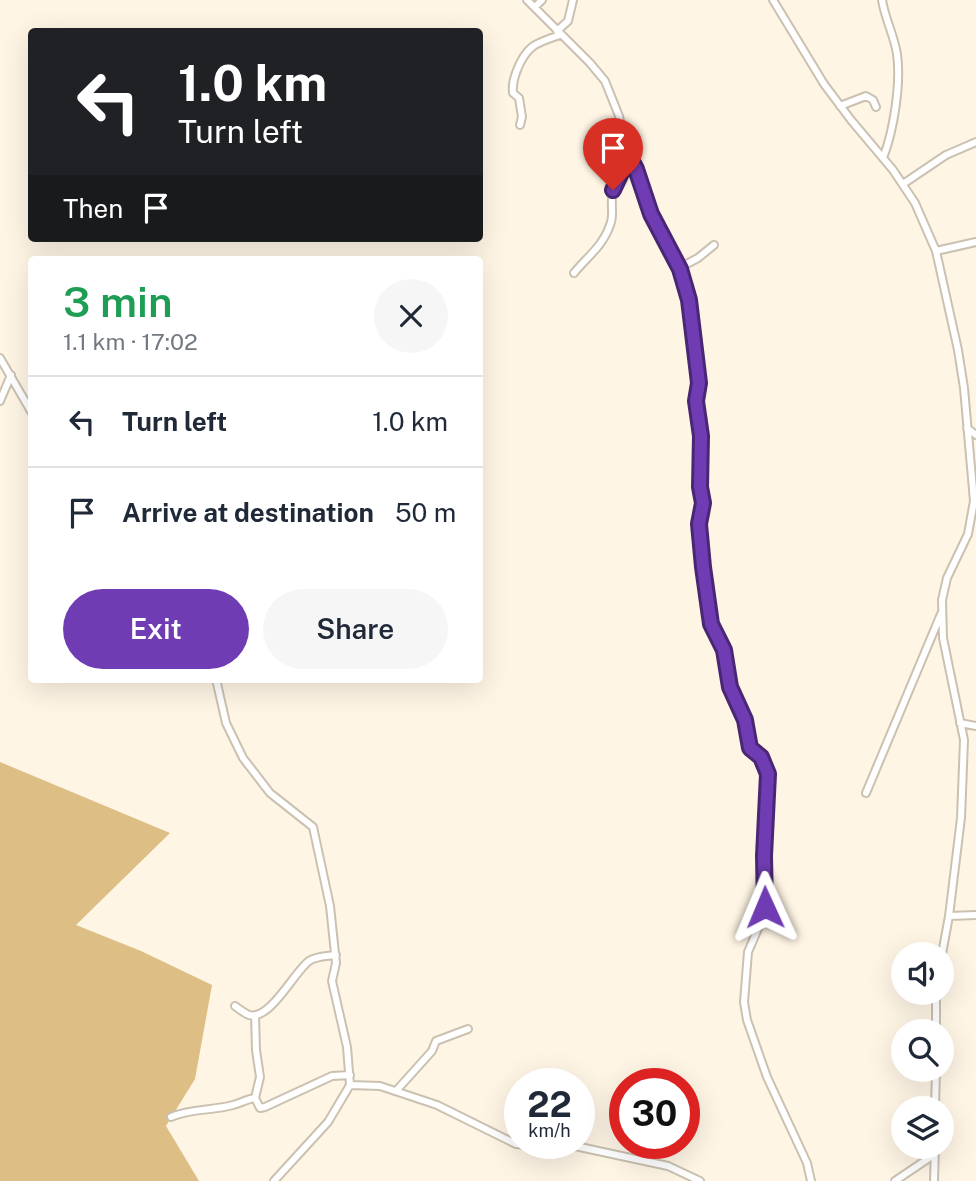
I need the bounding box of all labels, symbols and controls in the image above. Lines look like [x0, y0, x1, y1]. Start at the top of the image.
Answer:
text: 1.0 km [178, 54, 327, 112]
icon: left [63, 56, 154, 147]
text: Turn left [178, 113, 303, 150]
pin [583, 118, 643, 190]
icon: arrive [594, 129, 632, 167]
icon: arrive [137, 189, 175, 227]
text: Then [63, 193, 123, 224]
text: 3 min [63, 277, 173, 326]
button: close [374, 279, 448, 353]
text: 1.1 km · 17:02 [63, 328, 198, 355]
icon: left [63, 403, 101, 441]
text: Turn left [122, 406, 227, 437]
text: 1.0 km [372, 406, 448, 437]
icon: arrive [63, 494, 101, 532]
text: Arrive at destination [122, 497, 374, 528]
text: 50 m [395, 497, 456, 528]
button: Exit [63, 589, 249, 669]
button: Share [263, 589, 448, 669]
position arrow [728, 870, 802, 944]
map controls [891, 942, 954, 1159]
button: sound [891, 942, 954, 1005]
button: search [891, 1019, 954, 1082]
speed limit sign: 30 [609, 1068, 700, 1159]
text: 22 [527, 1084, 572, 1125]
button: layers [891, 1096, 954, 1159]
text: km/h [528, 1120, 571, 1141]

